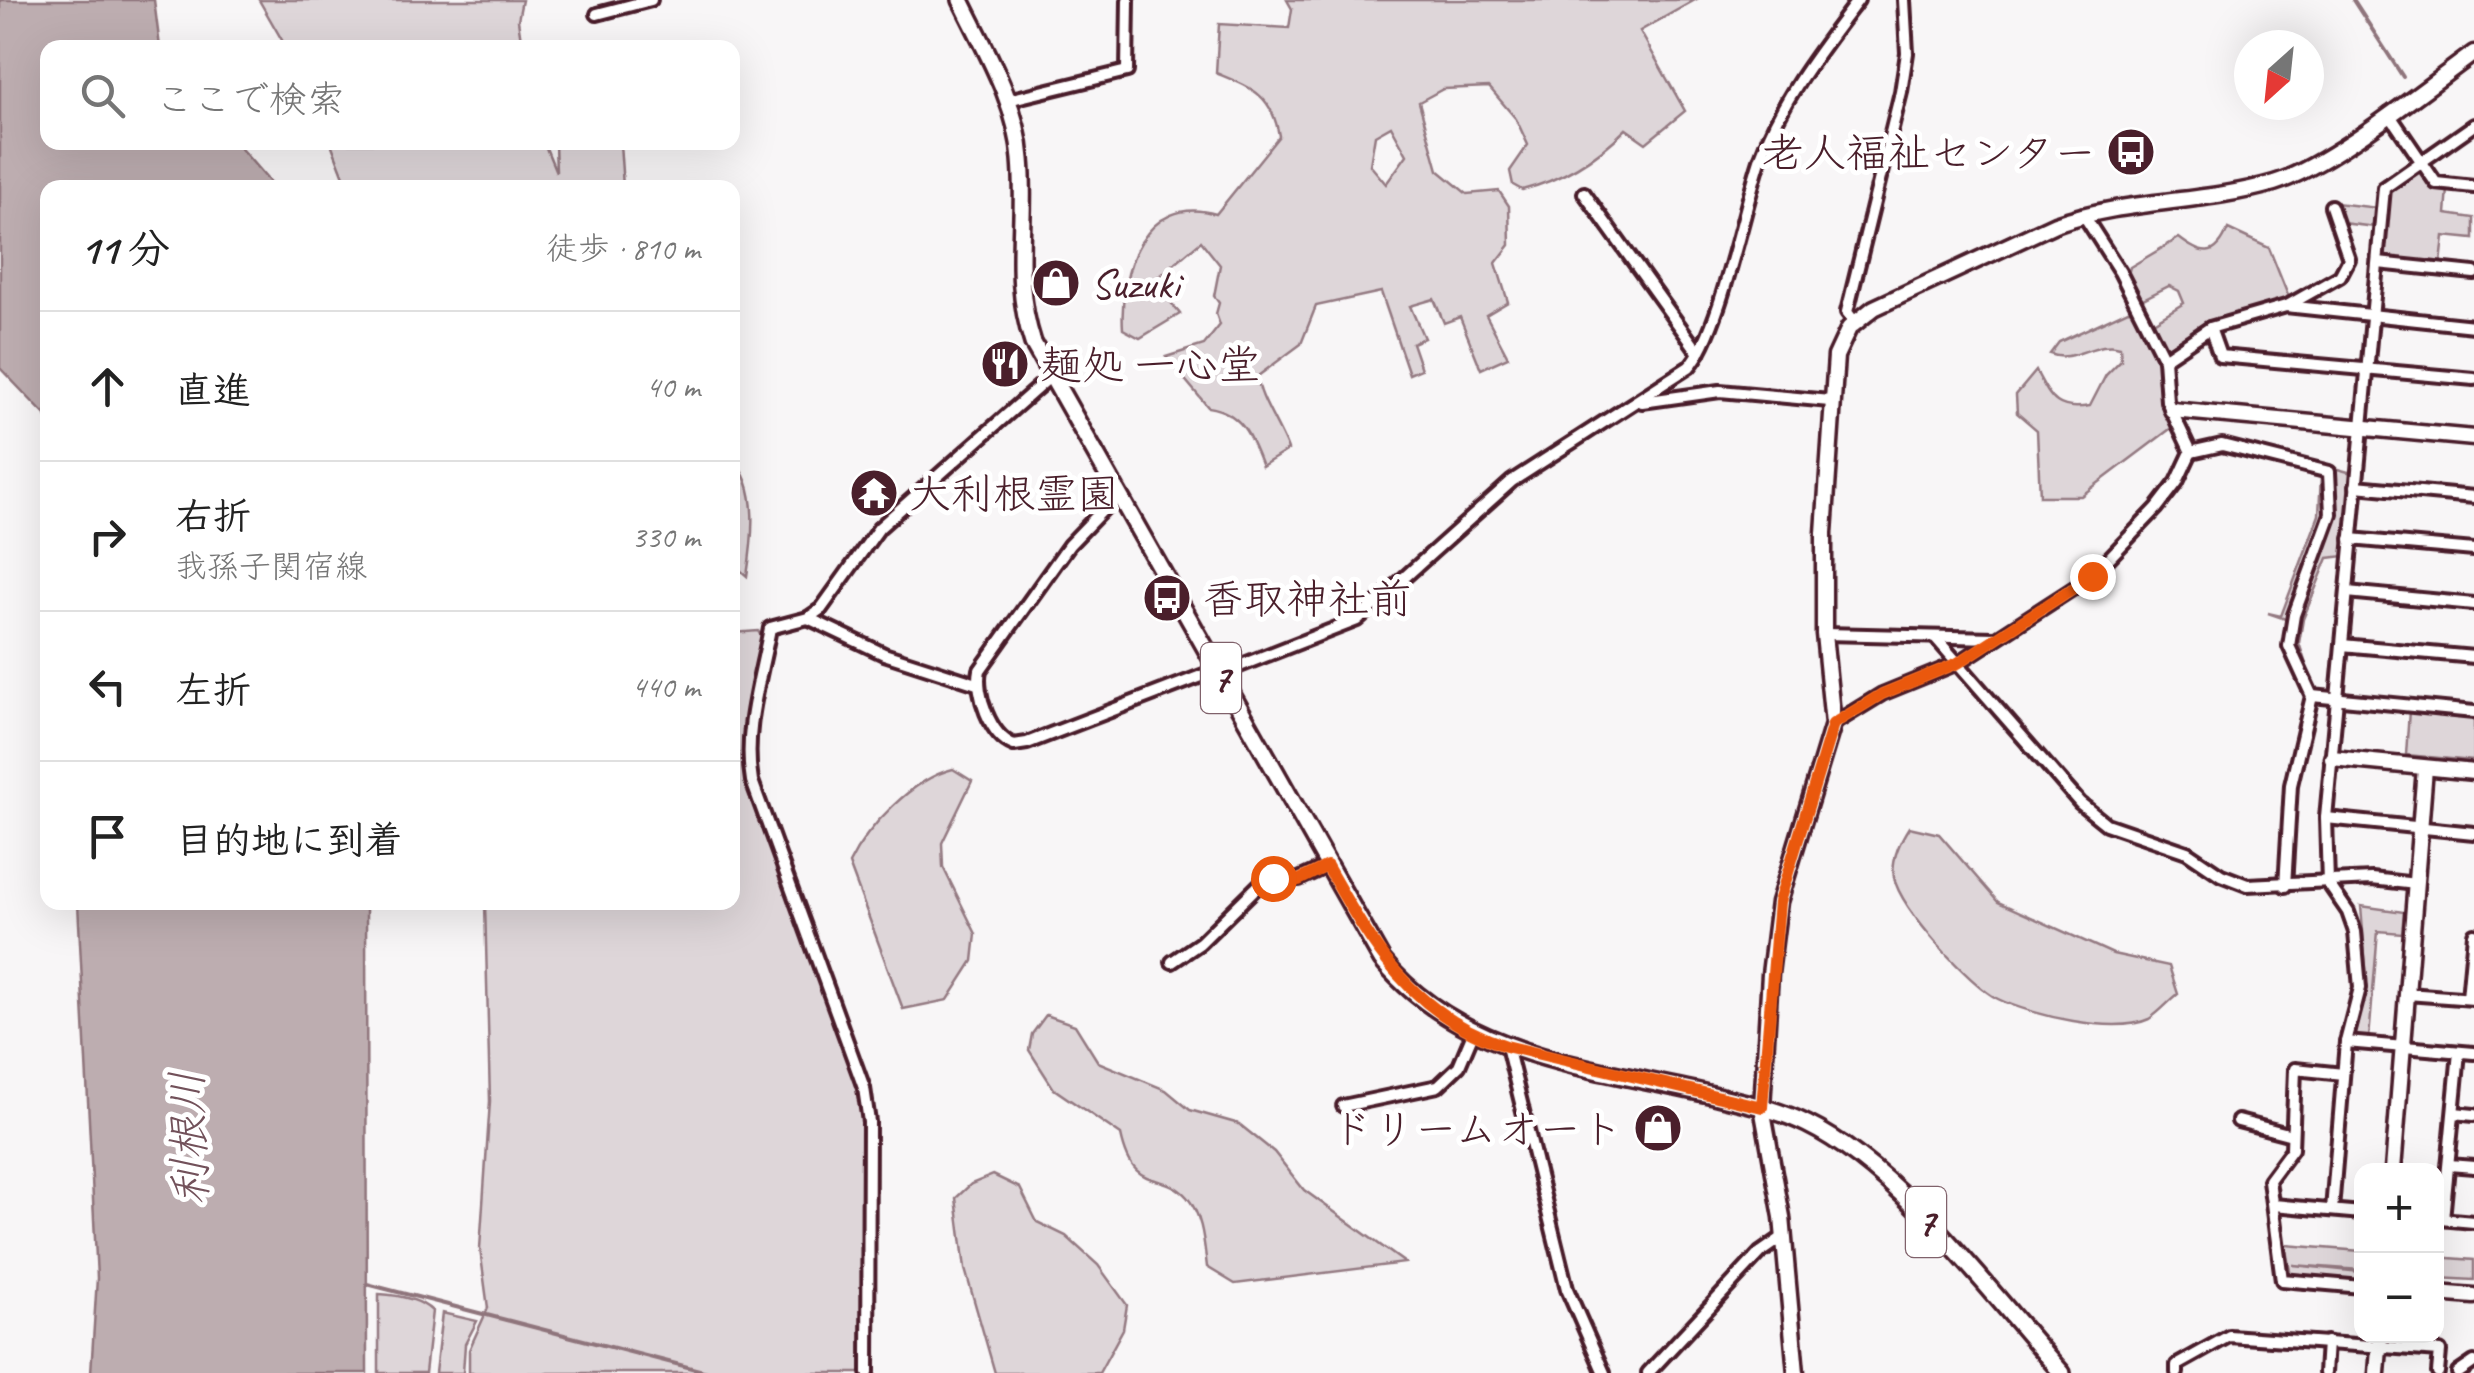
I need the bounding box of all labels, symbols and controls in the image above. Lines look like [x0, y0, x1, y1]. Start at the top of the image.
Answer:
north arrow [2234, 30, 2324, 120]
search box [40, 40, 740, 150]
icon: search [75, 68, 130, 123]
text: ここで検索 [155, 76, 345, 123]
bus stop icon: 老人福祉センター [2105, 126, 2157, 178]
place label: 老人福祉センター [1762, 127, 2096, 180]
text: 11 分 [80, 223, 170, 276]
text: 徒歩 · 810 m [546, 228, 700, 269]
shop icon: Suzuki [1030, 257, 1082, 309]
place label: Suzuki [1091, 258, 1184, 311]
restaurant icon: 麺処 一心堂 [979, 338, 1031, 390]
place label: 麺処 一心堂 [1040, 339, 1260, 392]
icon: ahead [80, 359, 135, 414]
text: 40 m [646, 366, 700, 407]
text: 直進 [175, 367, 251, 414]
temple icon: 大利根霊園 [848, 467, 900, 519]
place label: 大利根霊園 [909, 468, 1119, 521]
text: 右折 [175, 493, 251, 540]
icon: right [80, 509, 135, 564]
text: 330 m [631, 516, 700, 557]
text: 我孫子関宿線 [175, 546, 367, 587]
route end [2070, 554, 2116, 600]
bus stop icon: 香取神社前 [1141, 572, 1193, 624]
place label: 香取神社前 [1202, 573, 1412, 626]
road number: 7 [1201, 643, 1241, 713]
icon: left [80, 659, 135, 714]
text: 440 m [631, 666, 700, 707]
text: 左折 [175, 667, 251, 714]
icon: arrive [80, 809, 135, 864]
text: 目的地に到着 [175, 817, 403, 864]
route start [1251, 856, 1297, 902]
water label: 利根川 [159, 1069, 220, 1206]
shop icon: ドリームオート [1632, 1102, 1684, 1154]
place label: ドリームオート [1331, 1103, 1623, 1156]
map controls [2354, 1163, 2444, 1343]
button: + [2354, 1163, 2444, 1253]
road number: 7 [1906, 1187, 1946, 1257]
button: − [2354, 1253, 2444, 1343]

